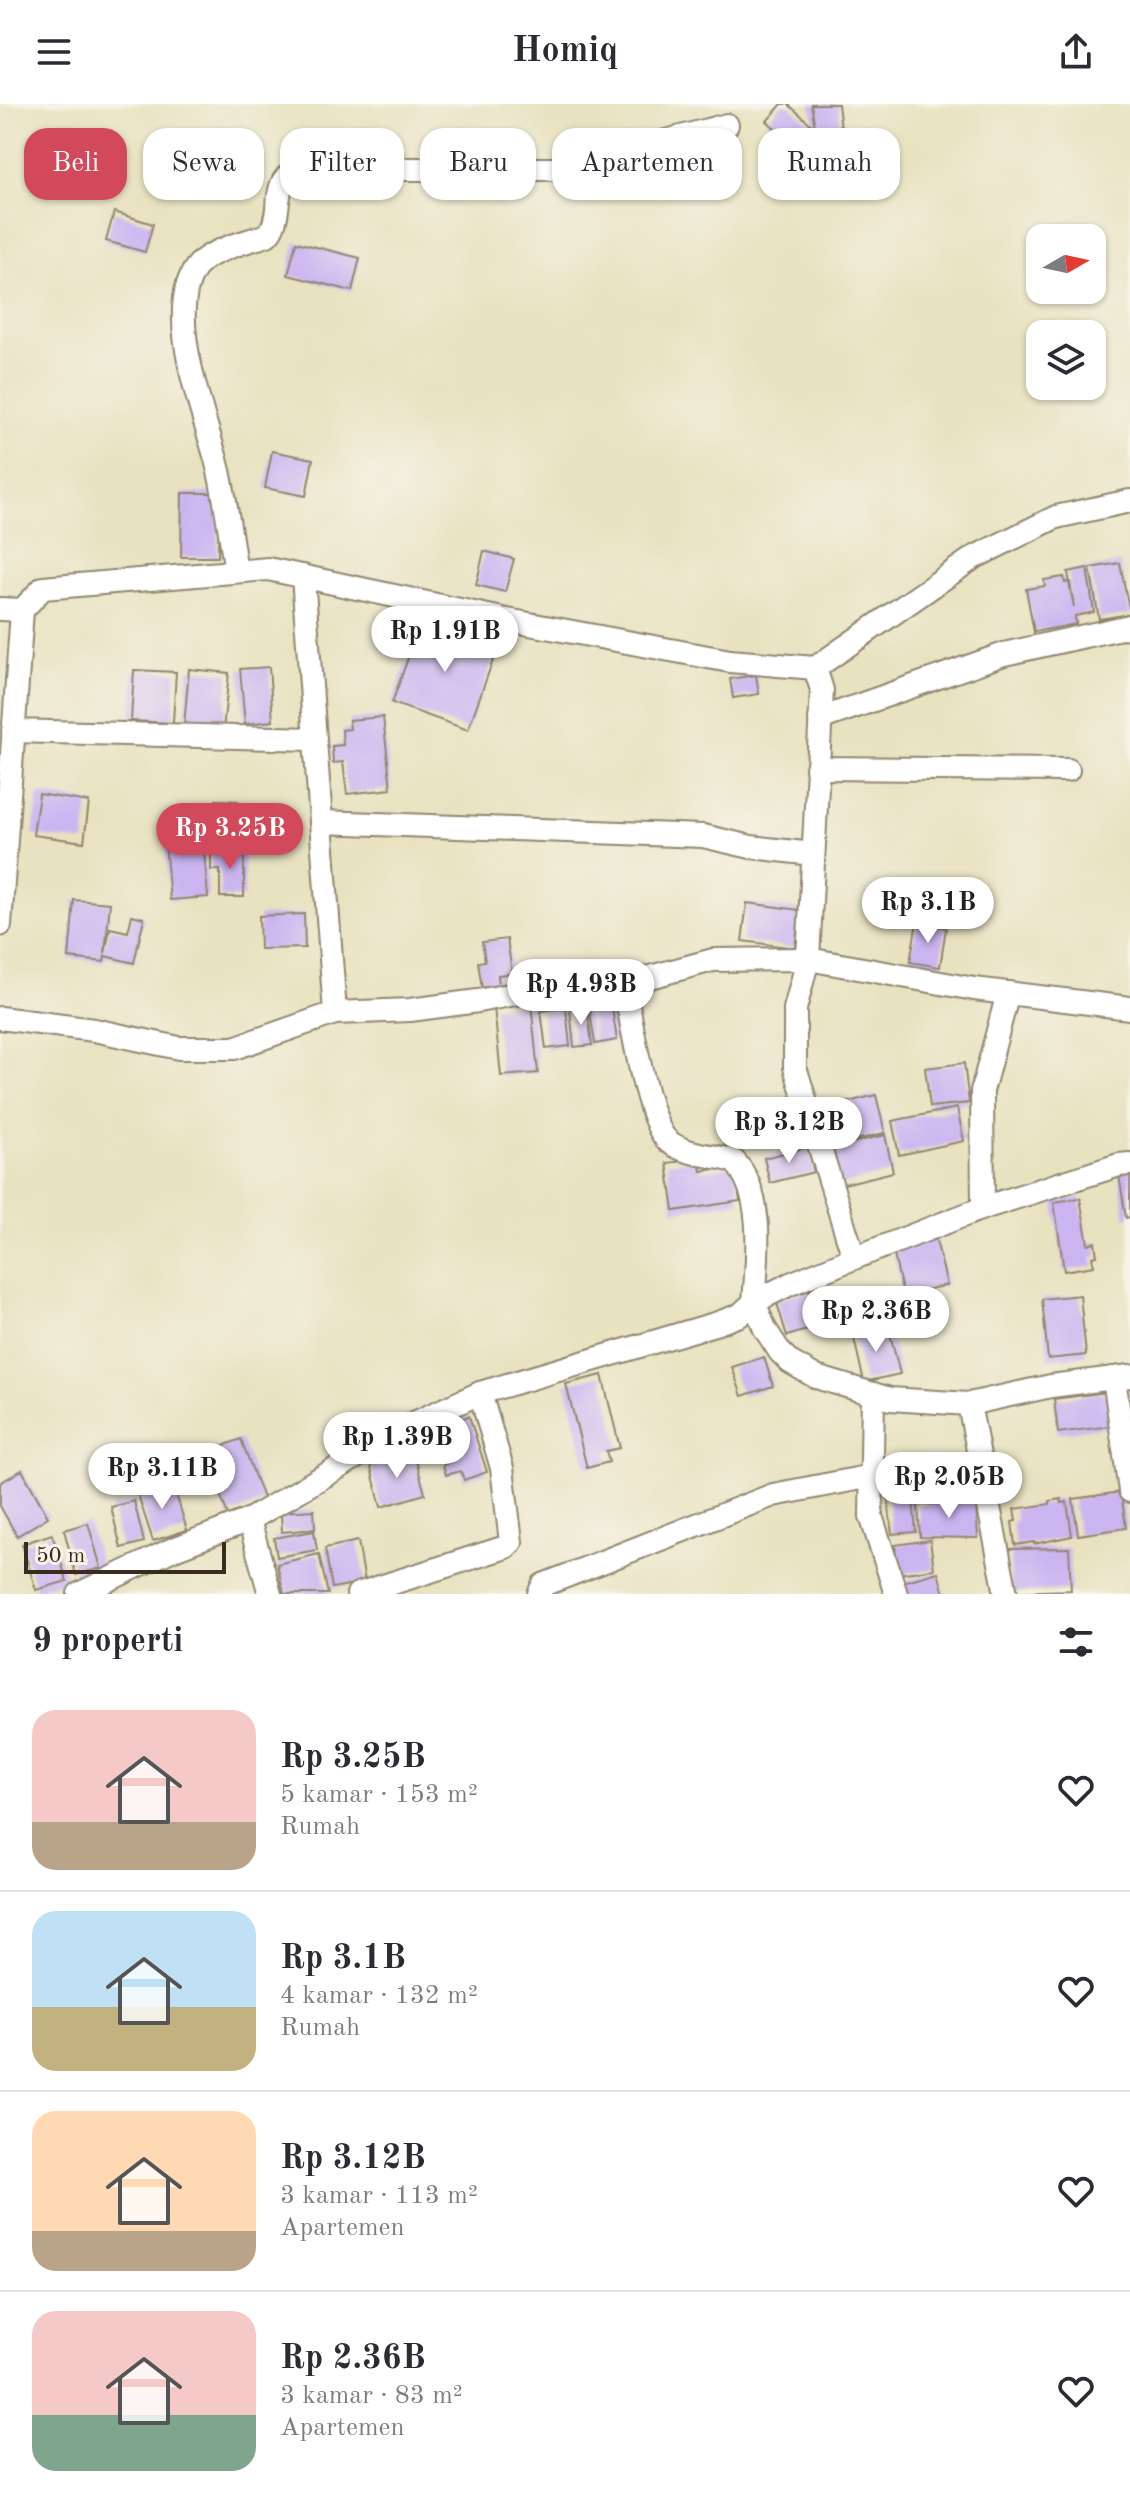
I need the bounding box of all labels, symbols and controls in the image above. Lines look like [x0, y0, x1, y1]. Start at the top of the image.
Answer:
icon: menu [32, 30, 76, 74]
icon: share [1054, 30, 1098, 74]
text: Homiq [512, 34, 618, 70]
chip: Beli [24, 128, 127, 200]
chip: Sewa [143, 128, 264, 200]
chip: Filter [280, 128, 404, 200]
chip: Baru [420, 128, 536, 200]
chip: Apartemen [552, 128, 742, 200]
chip: Rumah [758, 128, 900, 200]
north arrow [1026, 224, 1106, 304]
map controls [1026, 224, 1106, 400]
button: layers [1026, 320, 1106, 400]
pin: Rp 1.91B [362, 606, 528, 674]
text: Rp 1.91B [389, 619, 501, 645]
pin: Rp 3.25B [147, 803, 313, 871]
text: Rp 3.25B [174, 816, 286, 842]
pin: Rp 3.1B [854, 877, 1002, 945]
text: Rp 3.1B [880, 890, 976, 916]
pin: Rp 4.93B [498, 959, 664, 1027]
text: Rp 4.93B [525, 972, 637, 998]
pin: Rp 3.12B [706, 1097, 872, 1165]
text: Rp 3.12B [733, 1110, 845, 1136]
pin: Rp 2.36B [793, 1286, 959, 1354]
text: Rp 2.36B [820, 1299, 932, 1325]
pin: Rp 1.39B [314, 1412, 480, 1480]
text: Rp 1.39B [341, 1425, 453, 1451]
pin: Rp 3.11B [79, 1443, 245, 1511]
pin: Rp 2.05B [866, 1452, 1032, 1520]
text: Rp 3.11B [106, 1456, 218, 1482]
text: Rp 2.05B [893, 1465, 1005, 1491]
scale bar [24, 1538, 226, 1574]
text: 50 m [36, 1545, 85, 1567]
icon: filters [1054, 1620, 1098, 1664]
text: 9 properti [32, 1625, 183, 1659]
text: Rp 3.25B [280, 1741, 426, 1775]
icon: home [96, 1742, 192, 1838]
icon: heart [1054, 1768, 1098, 1812]
text: 5 kamar · 153 m² [280, 1782, 478, 1808]
text: Rumah [280, 1814, 360, 1840]
text: Rp 3.1B [280, 1942, 406, 1976]
icon: home [96, 1943, 192, 2039]
icon: heart [1054, 1969, 1098, 2013]
text: 4 kamar · 132 m² [280, 1983, 478, 2009]
text: Rumah [280, 2015, 360, 2041]
text: Rp 3.12B [280, 2142, 426, 2176]
icon: home [96, 2143, 192, 2239]
icon: heart [1054, 2169, 1098, 2213]
text: 3 kamar · 113 m² [280, 2183, 478, 2209]
text: Apartemen [280, 2215, 405, 2241]
text: Rp 2.36B [280, 2342, 426, 2376]
icon: home [96, 2343, 192, 2439]
icon: heart [1054, 2369, 1098, 2413]
text: 3 kamar · 83 m² [280, 2383, 463, 2409]
text: Apartemen [280, 2415, 405, 2441]

